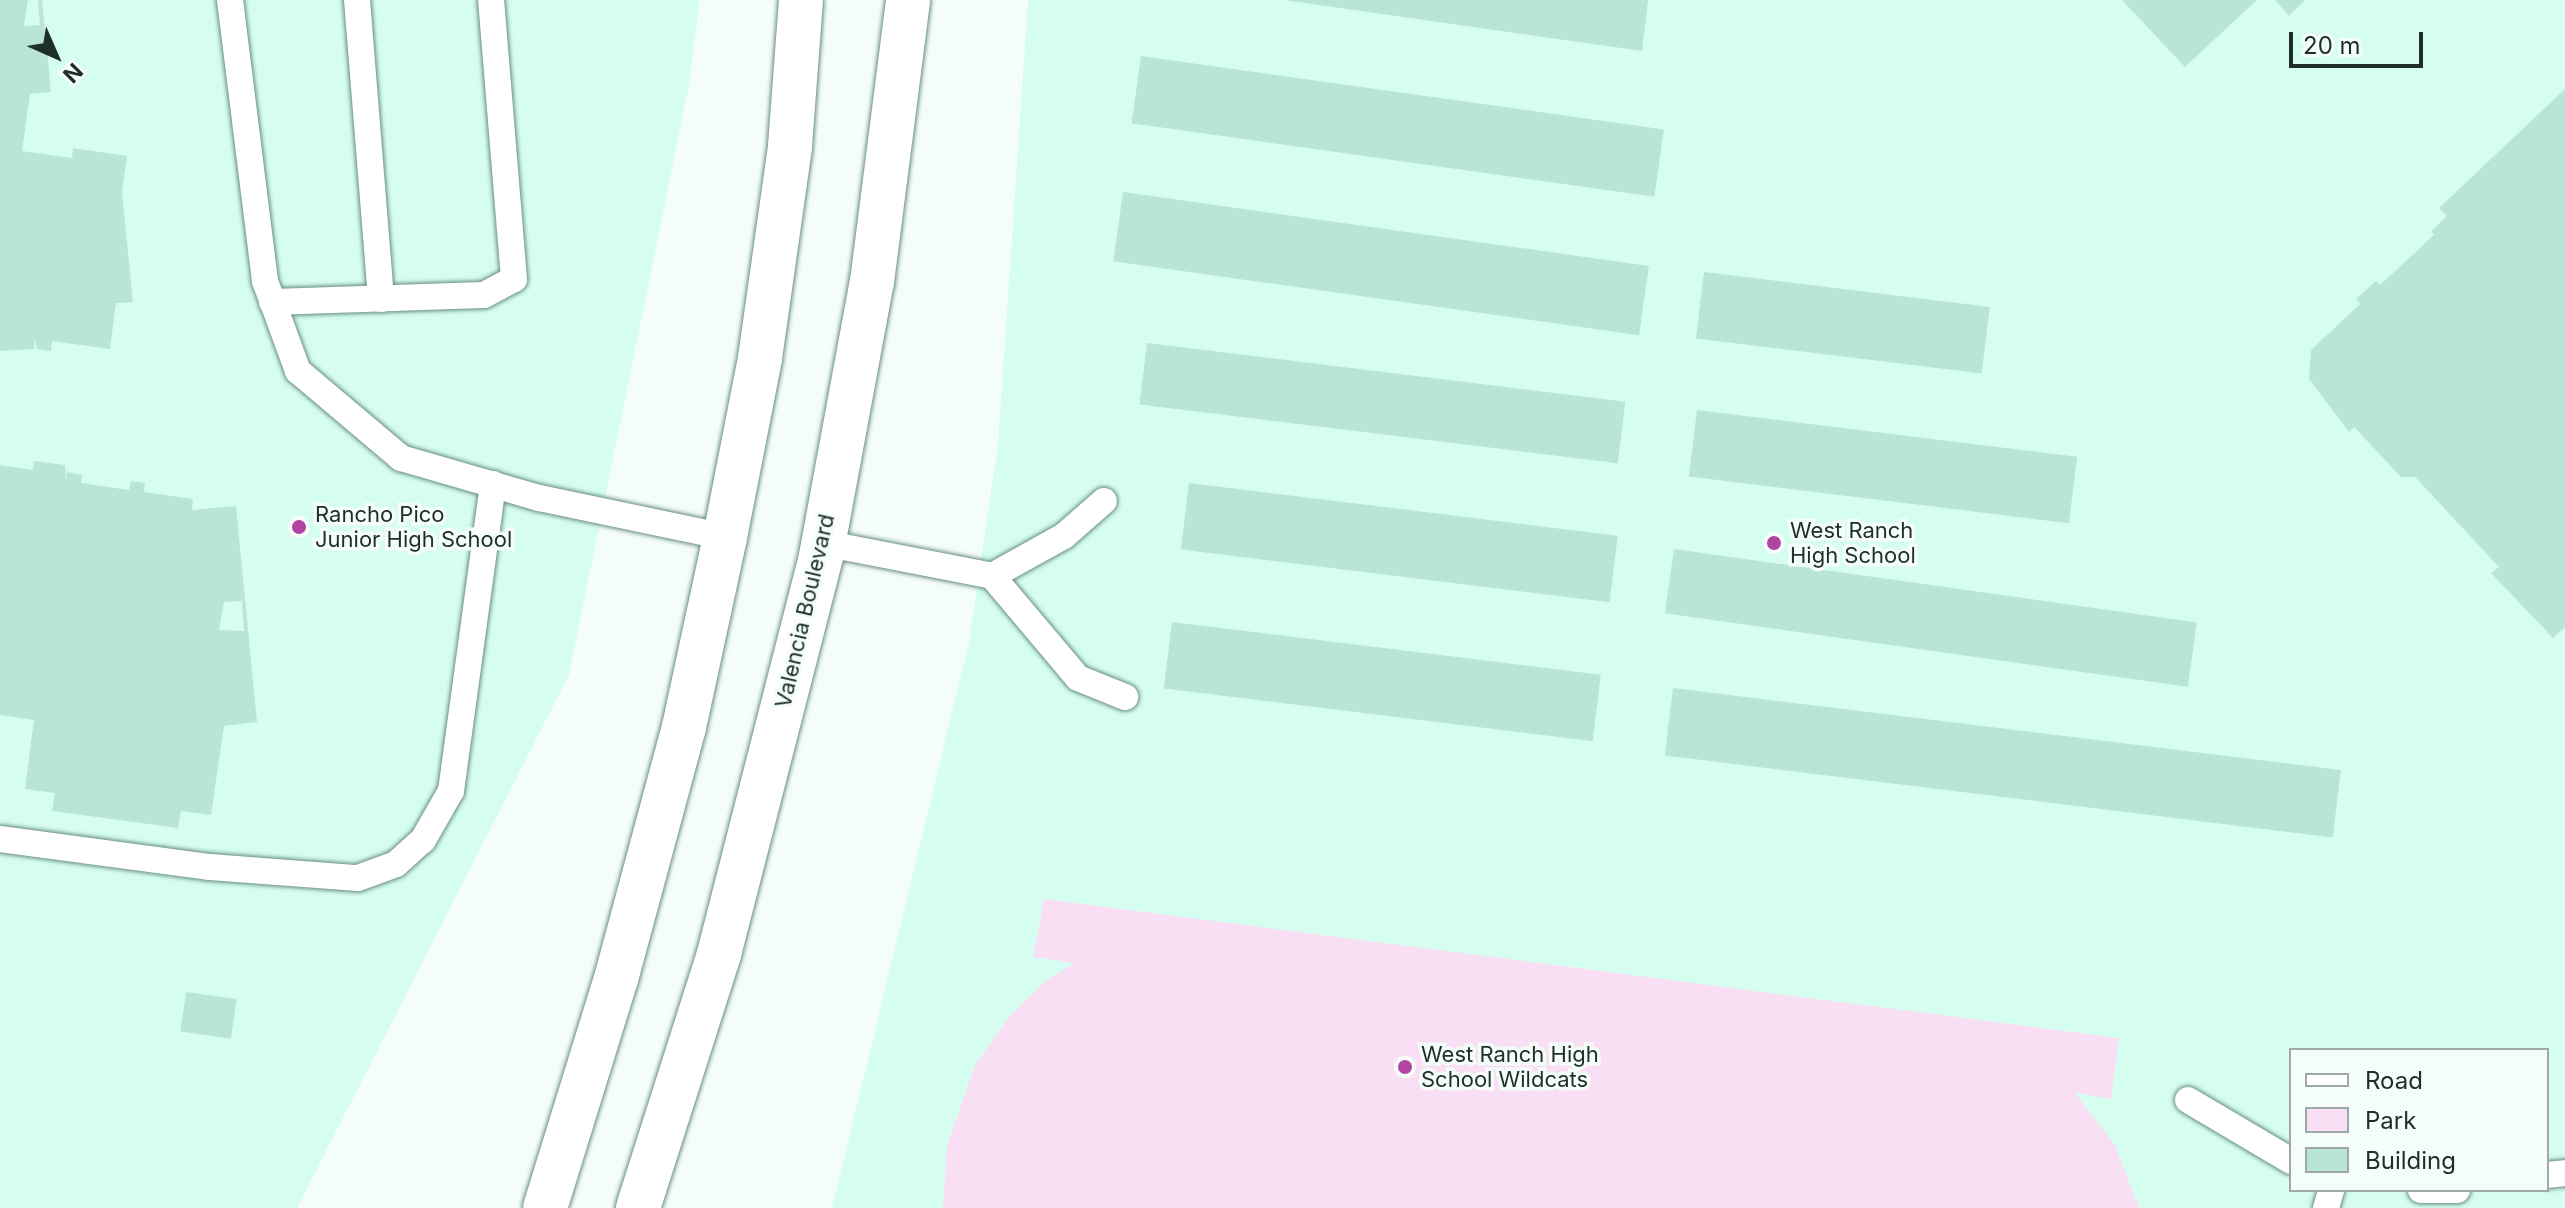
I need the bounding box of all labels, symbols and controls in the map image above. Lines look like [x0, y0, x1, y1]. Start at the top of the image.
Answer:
north arrow [16, 16, 96, 96]
scale bar [2293, 16, 2427, 66]
text: 20 m [2303, 31, 2361, 60]
text: N [58, 58, 88, 88]
place label: Rancho Pico Junior High School [315, 501, 512, 552]
street label: Valencia Boulevard [770, 511, 840, 711]
place label: West Ranch High School [1790, 517, 1916, 568]
marker: Rancho Pico Junior High School [290, 518, 308, 536]
marker: West Ranch High School [1765, 534, 1783, 552]
place label: West Ranch High School Wildcats [1421, 1041, 1599, 1092]
legend [2289, 1048, 2549, 1192]
marker: West Ranch High School Wildcats [1396, 1058, 1414, 1076]
text: Road [2365, 1066, 2423, 1095]
text: Park [2365, 1106, 2416, 1135]
text: Building [2365, 1146, 2456, 1175]

